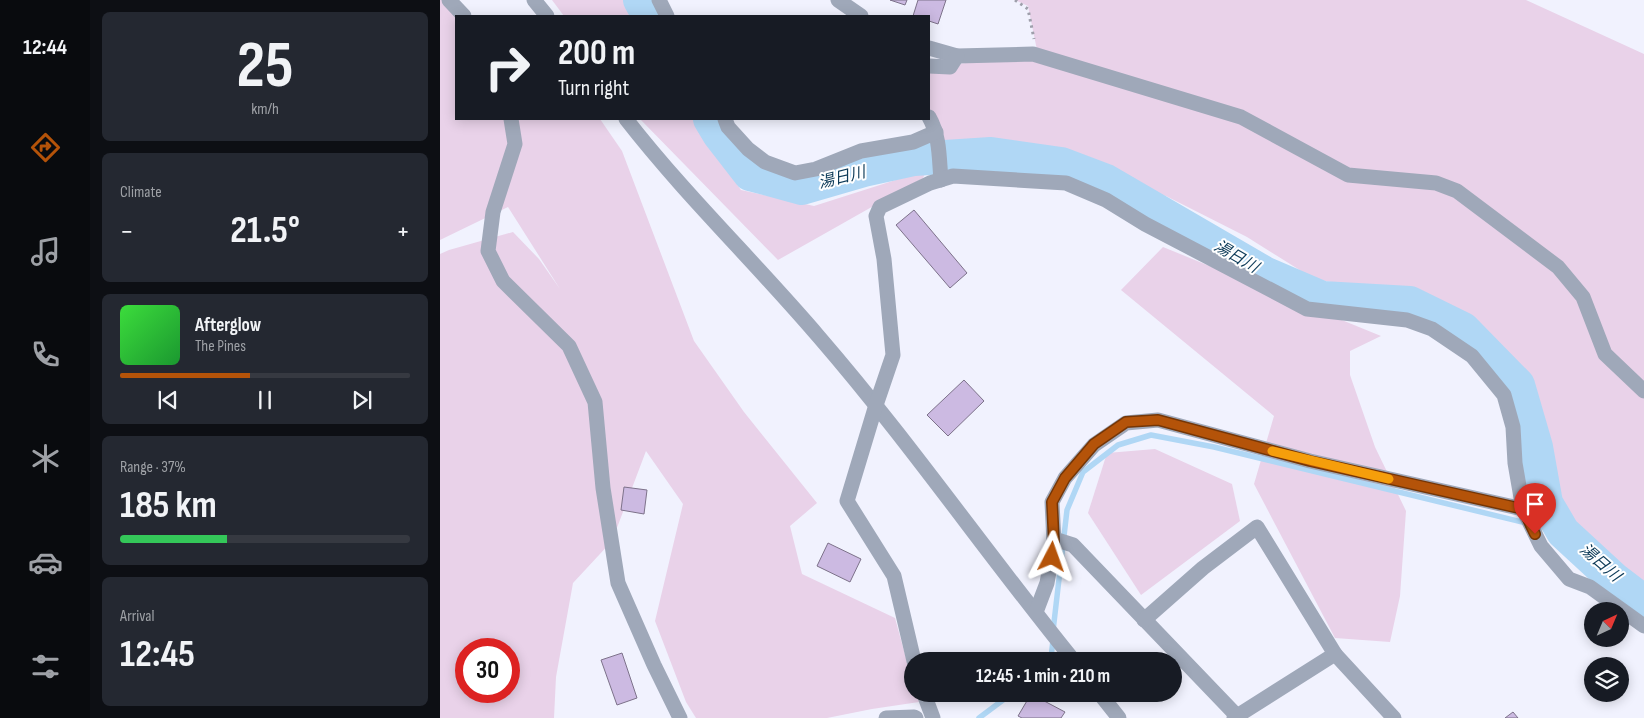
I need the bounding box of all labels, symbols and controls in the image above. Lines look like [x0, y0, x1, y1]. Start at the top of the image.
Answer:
text: 25 [236, 28, 294, 106]
text: 200 m [558, 32, 635, 75]
text: 12:44 [23, 34, 67, 61]
icon: right [475, 35, 540, 100]
text: Turn right [558, 75, 629, 102]
text: km/h [251, 100, 279, 119]
icon: directions [28, 130, 63, 165]
water label: 湯日川 [816, 162, 870, 193]
text: Climate [120, 183, 162, 202]
text: 21.5° [230, 208, 300, 253]
text: − [120, 215, 134, 248]
text: + [396, 215, 410, 248]
icon: music [28, 234, 63, 269]
water label: 湯日川 [1210, 237, 1263, 278]
text: Afterglow [195, 314, 261, 337]
icon: phone [28, 337, 63, 372]
text: The Pines [195, 337, 246, 356]
icon: previous [154, 386, 182, 414]
icon: pause [251, 386, 279, 414]
icon: next [348, 386, 376, 414]
icon: climate [28, 441, 63, 476]
text: Range · 37% [120, 458, 186, 477]
text: 185 km [120, 483, 217, 528]
pin [1514, 483, 1556, 534]
icon: arrive [1521, 490, 1549, 518]
position arrow [1025, 530, 1077, 582]
water label: 湯日川 [1576, 540, 1626, 587]
icon: car [28, 545, 63, 580]
north arrow [1584, 602, 1629, 648]
map controls [1584, 602, 1629, 702]
text: Arrival [120, 607, 154, 626]
text: 12:45 [120, 632, 195, 677]
speed limit sign: 30 [455, 638, 520, 703]
icon: filters [28, 649, 63, 684]
button: layers [1584, 657, 1629, 702]
text: 12:45 · 1 min · 210 m [976, 665, 1110, 688]

